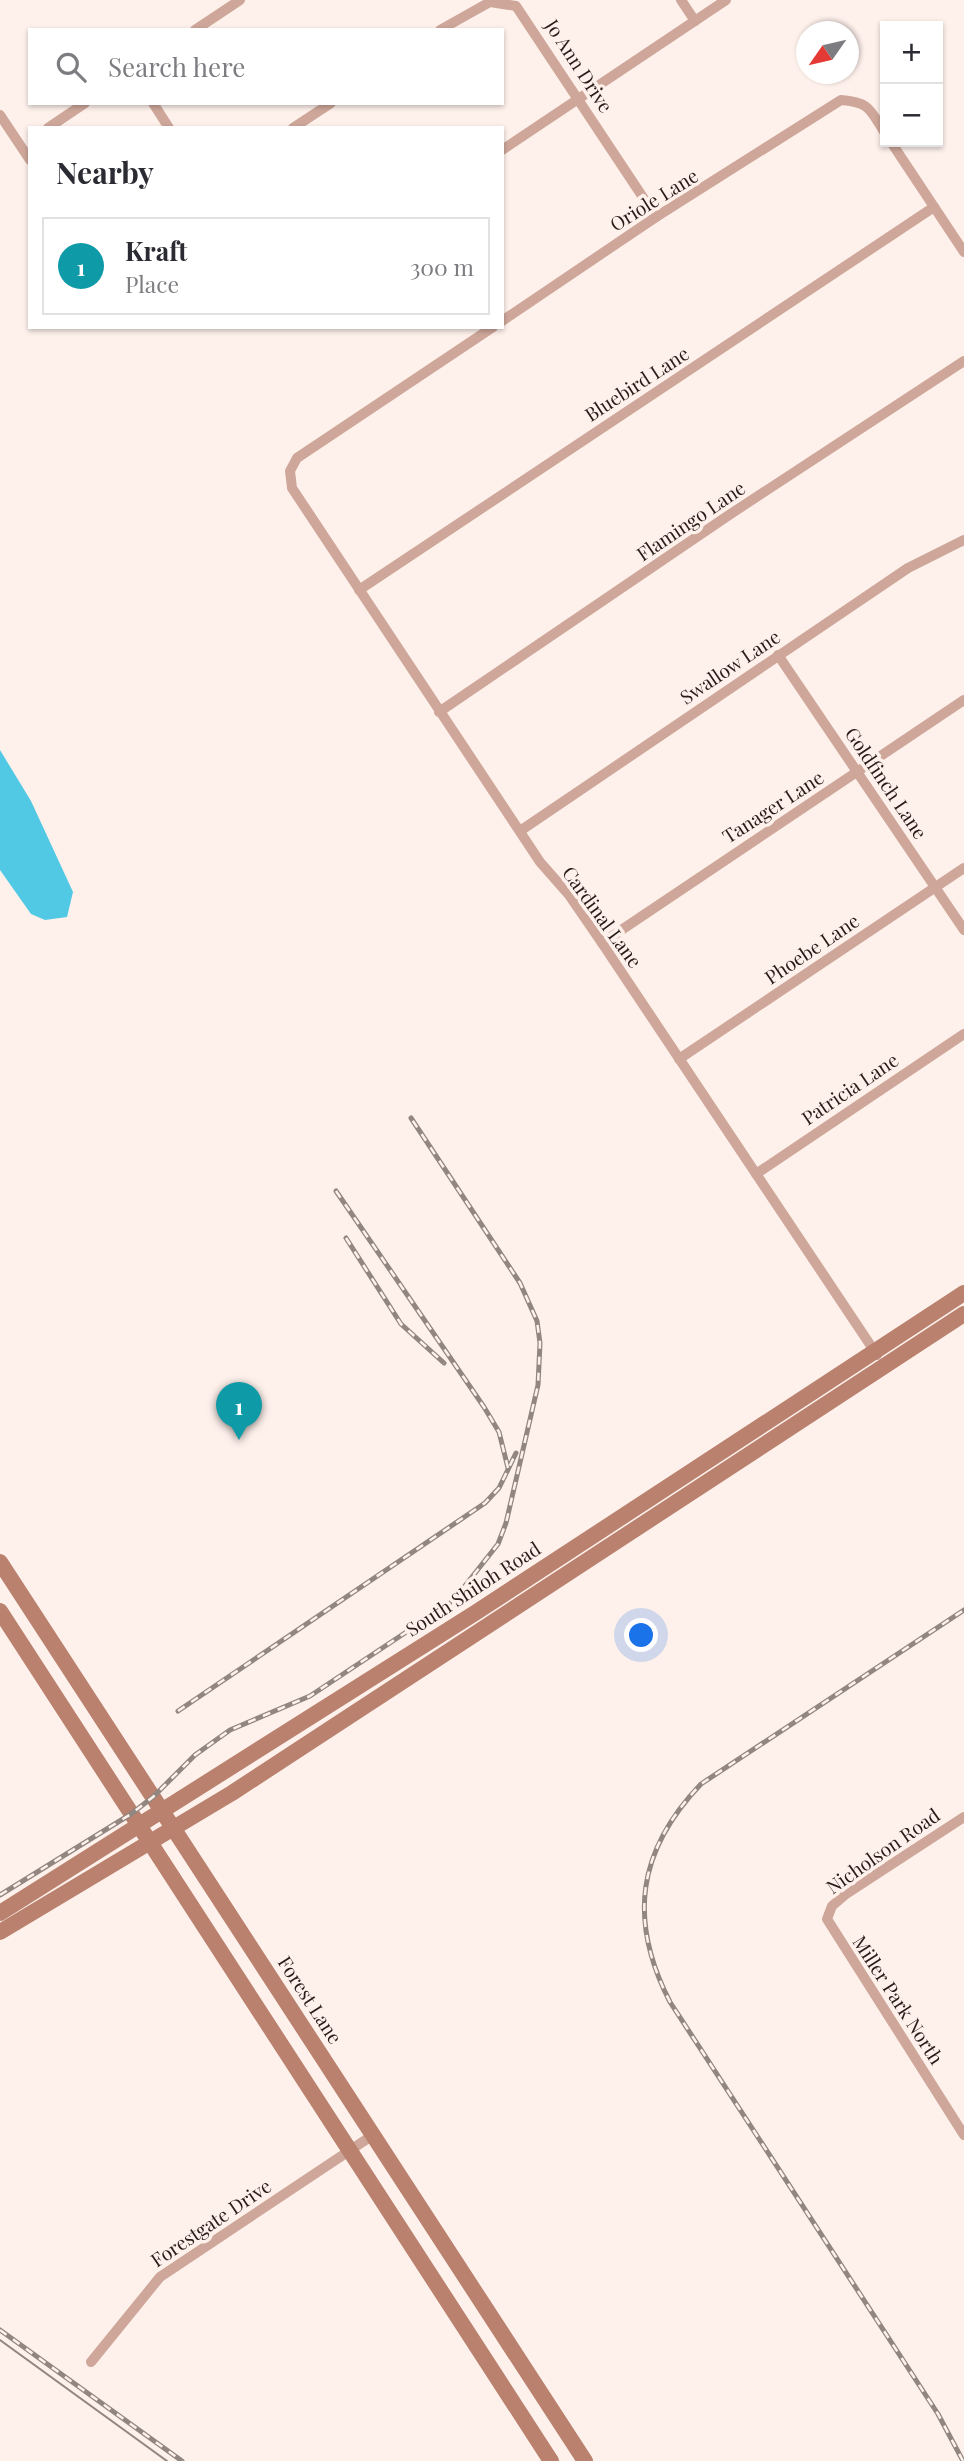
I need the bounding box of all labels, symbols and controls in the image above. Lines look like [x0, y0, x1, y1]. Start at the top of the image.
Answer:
street label: Jo Ann Drive [539, 13, 620, 117]
north arrow [796, 21, 859, 84]
map controls [880, 21, 943, 147]
button: + [880, 21, 943, 84]
search box [28, 28, 504, 105]
icon: search [52, 48, 90, 86]
text: Search here [108, 49, 245, 84]
button: − [880, 84, 943, 147]
text: Nearby [56, 152, 154, 192]
street label: Oriole Lane [604, 162, 703, 237]
text: Kraft [125, 233, 187, 268]
text: 1 [77, 251, 85, 282]
text: 300 m [410, 251, 474, 282]
text: Place [125, 268, 179, 299]
street label: Bluebird Lane [579, 340, 694, 427]
street label: Flamingo Lane [631, 474, 750, 566]
street label: Swallow Lane [674, 623, 785, 709]
street label: Goldfinch Lane [840, 721, 934, 843]
street label: Tanager Lane [717, 764, 828, 849]
street label: Cardinal Lane [557, 860, 649, 973]
street label: Phoebe Lane [759, 907, 864, 989]
street label: Patricia Lane [796, 1046, 903, 1130]
pin: 1 [216, 1382, 262, 1440]
street label: South Shiloh Road [400, 1535, 545, 1642]
your location [624, 1618, 658, 1652]
street label: Nicholson Road [820, 1801, 944, 1899]
street label: Miller Park North [847, 1930, 950, 2069]
street label: Forest Lane [273, 1951, 349, 2048]
street label: Forestgate Drive [145, 2172, 276, 2272]

